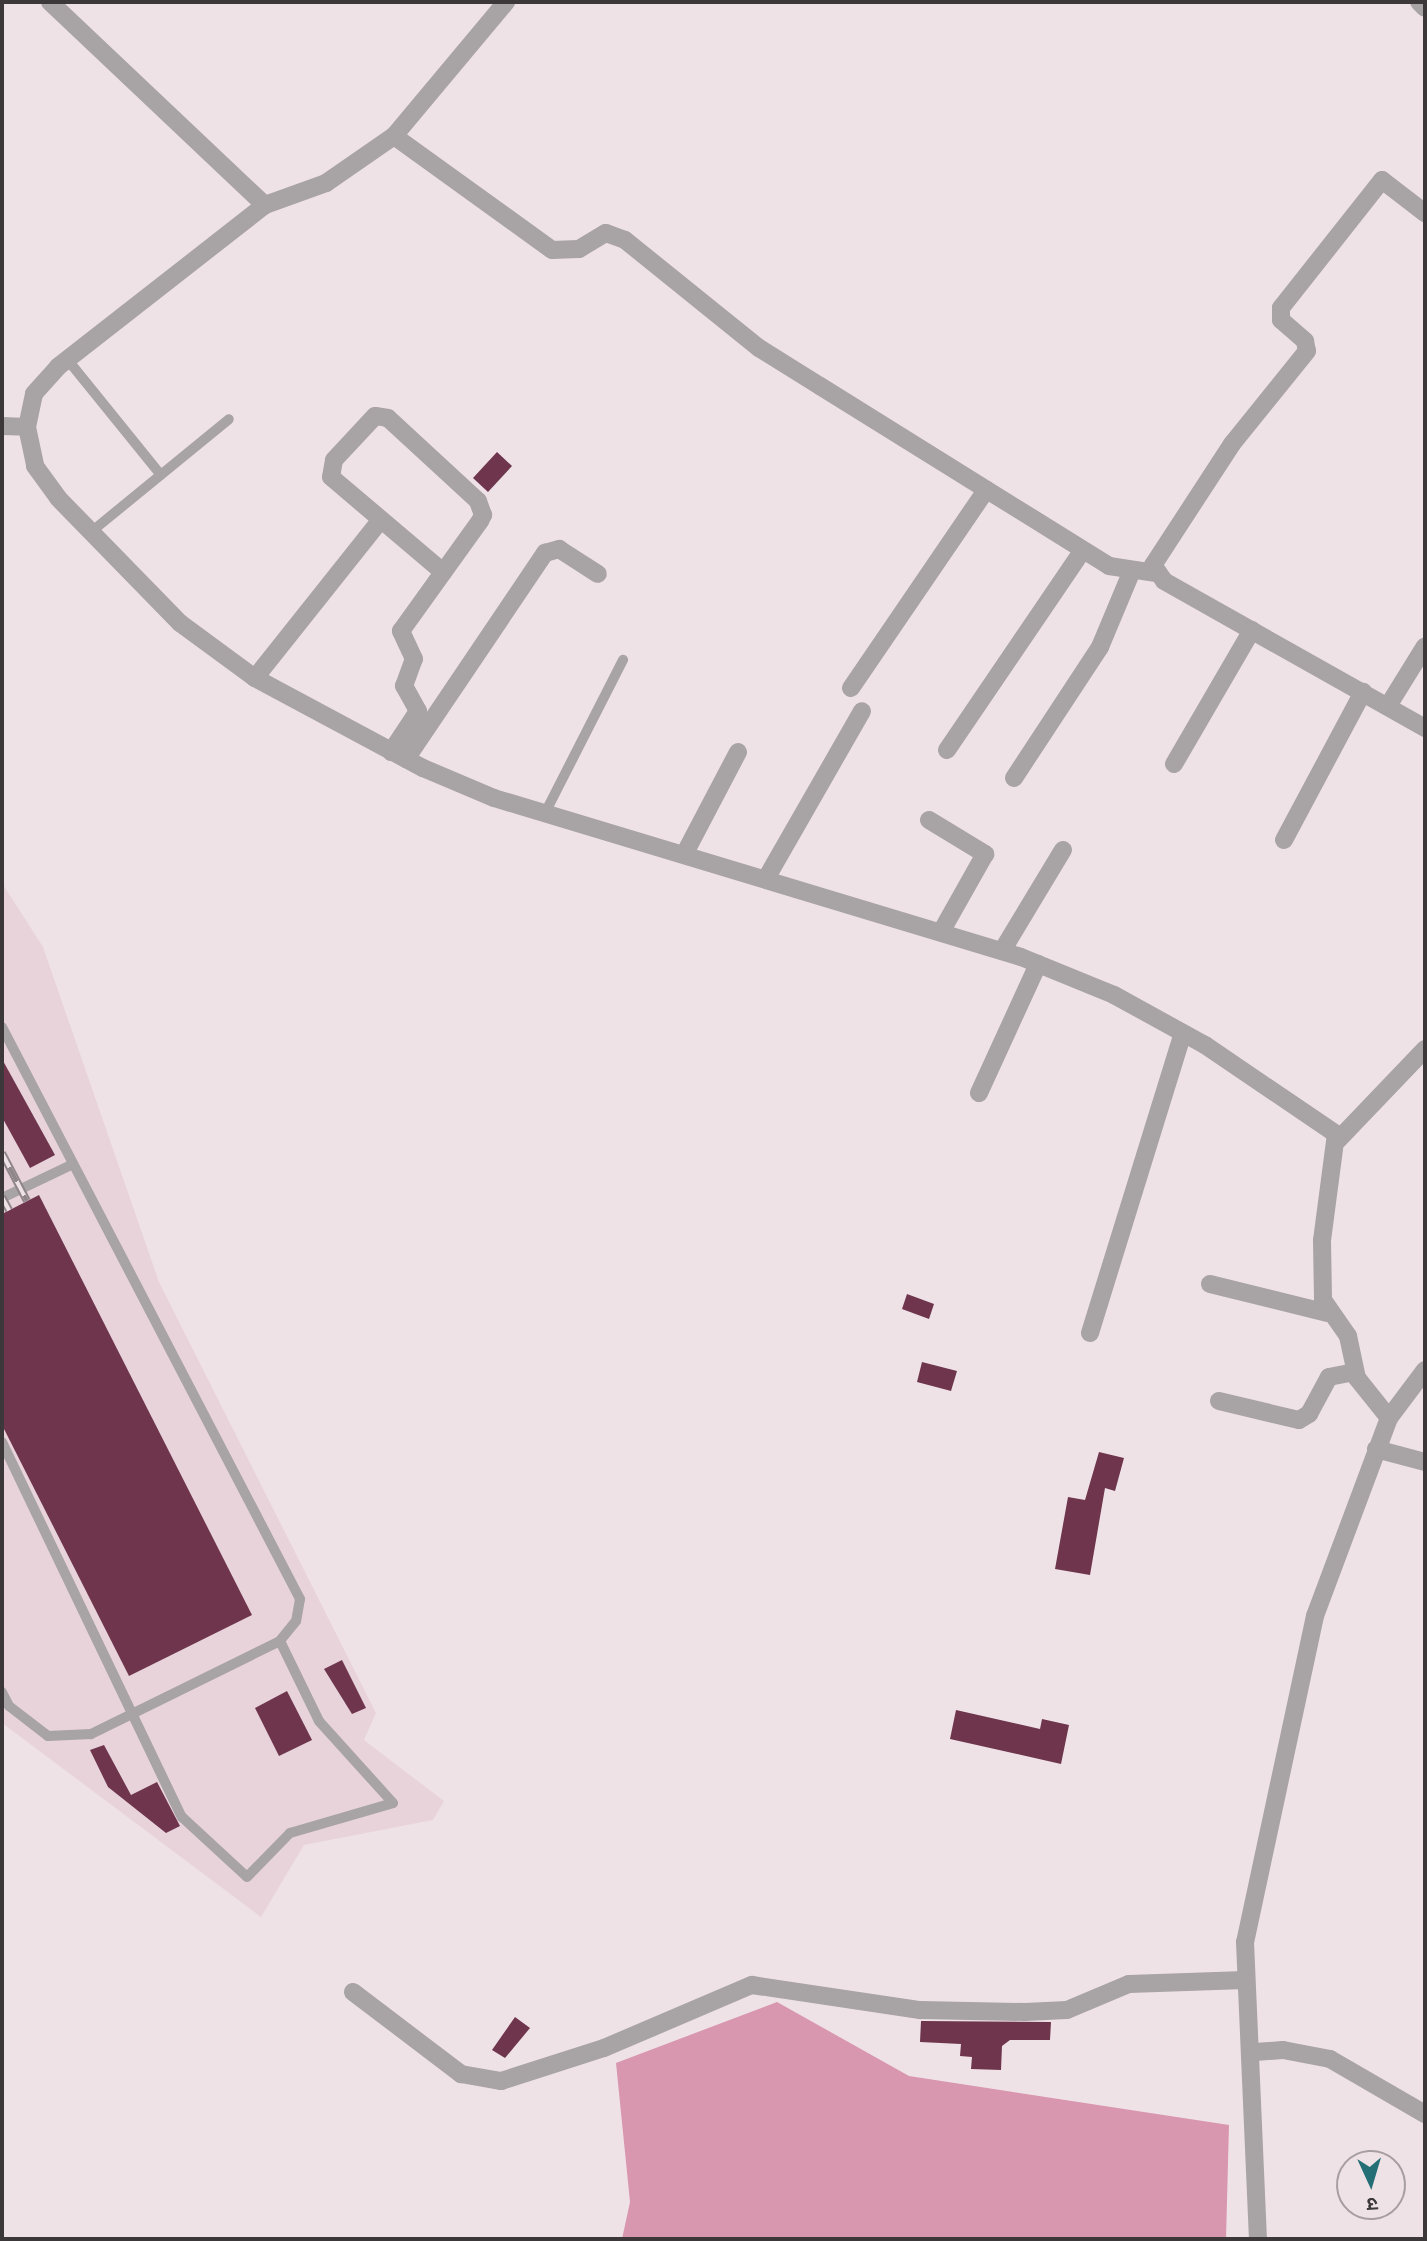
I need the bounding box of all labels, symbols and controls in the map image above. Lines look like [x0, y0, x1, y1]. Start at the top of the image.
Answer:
north arrow [1336, 2150, 1406, 2220]
text: उ [1366, 2193, 1379, 2216]

